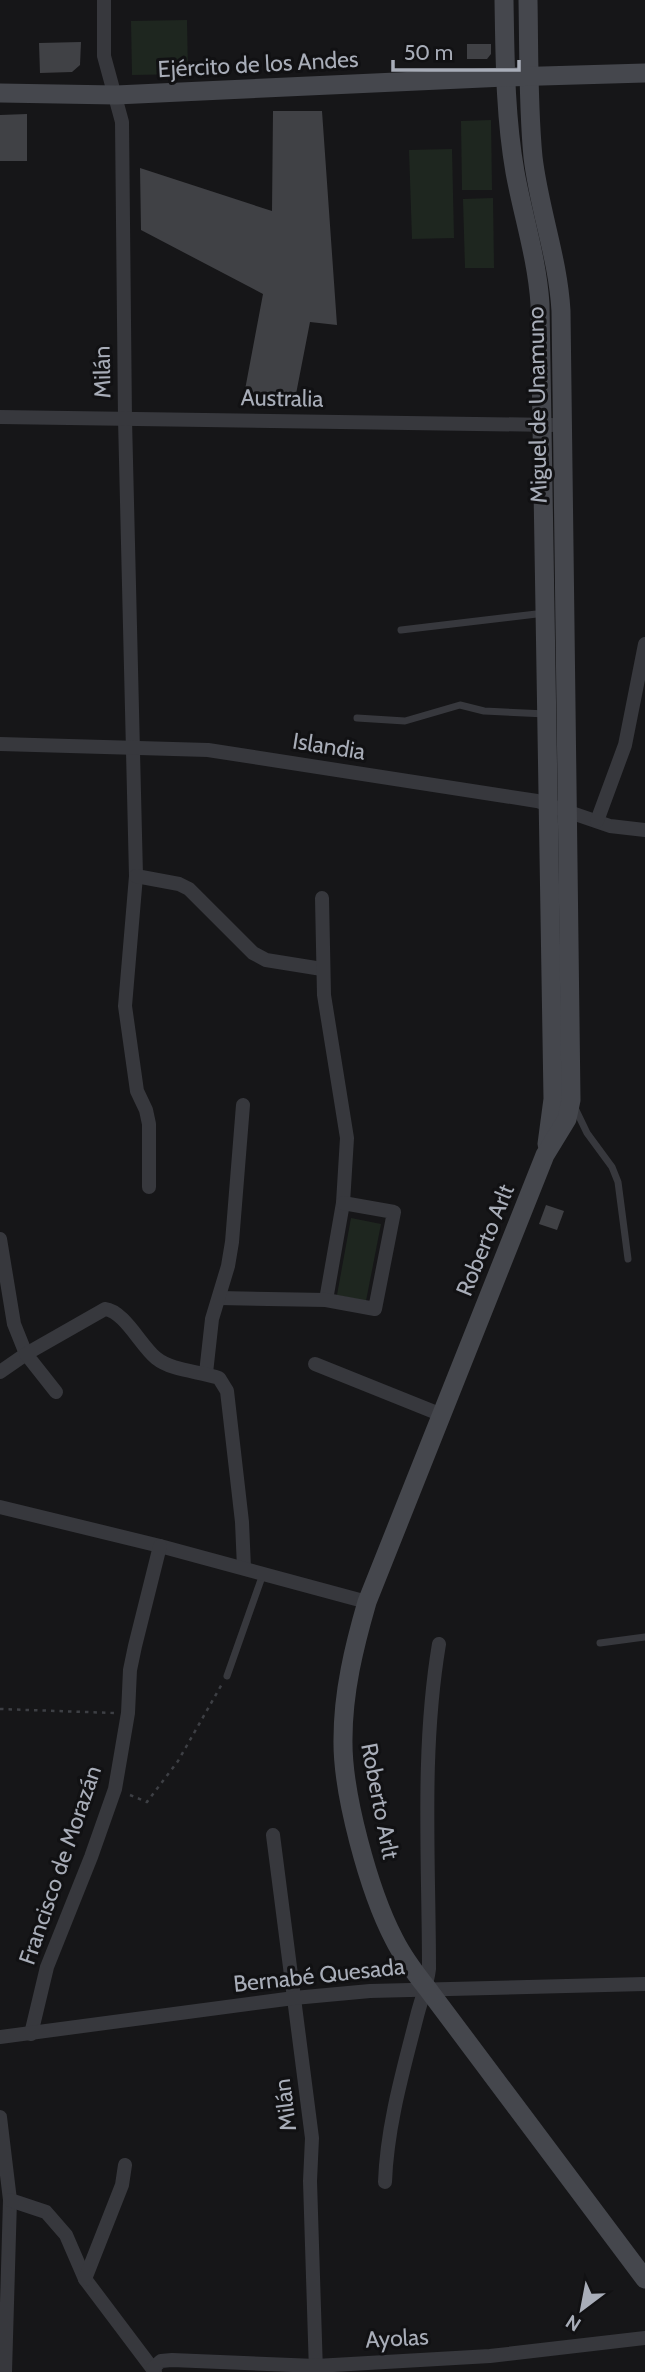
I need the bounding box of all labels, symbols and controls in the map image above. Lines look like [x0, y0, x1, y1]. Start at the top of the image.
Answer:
scale bar [393, 28, 519, 72]
text: 50 m [404, 40, 453, 65]
street label: Ejército de los Andes [157, 45, 359, 83]
street label: Miguel de Unamuno [521, 306, 553, 504]
street label: Milán [88, 345, 116, 399]
street label: Australia [240, 383, 324, 413]
street label: Islandia [291, 726, 367, 766]
street label: Roberto Arlt [450, 1180, 520, 1300]
street label: Roberto Arlt [355, 1740, 405, 1862]
street label: Francisco de Morazán [13, 1762, 107, 1968]
street label: Bernabé Quesada [232, 1952, 406, 1998]
street label: Milán [268, 2077, 302, 2133]
north arrow [547, 2274, 617, 2344]
text: N [561, 2310, 585, 2336]
street label: Ayolas [365, 2322, 429, 2354]

